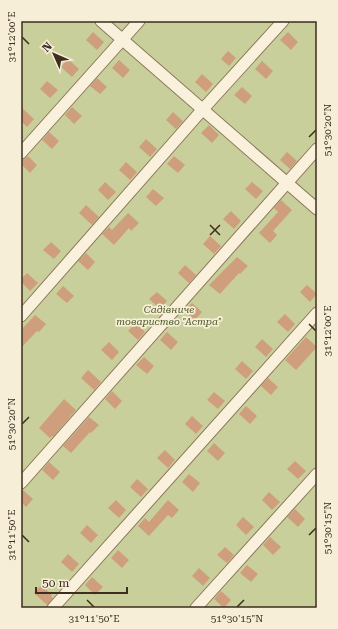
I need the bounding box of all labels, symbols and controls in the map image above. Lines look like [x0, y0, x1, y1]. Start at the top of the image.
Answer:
text: 31°12'00"E [6, 11, 17, 63]
north arrow [34, 34, 74, 74]
text: N [40, 39, 55, 55]
text: 51°30'20"N [322, 104, 333, 156]
park label: Садівниче товариство "Астра" [116, 304, 222, 327]
text: 31°12'00"E [322, 305, 333, 357]
text: 51°30'20"N [6, 398, 17, 450]
text: 51°30'15"N [322, 502, 333, 554]
text: 31°11'50"E [6, 509, 17, 561]
scale bar [36, 569, 127, 595]
text: 50 m [42, 576, 69, 590]
text: 31°11'50"E [68, 613, 120, 624]
text: 51°30'15"N [211, 613, 263, 624]

